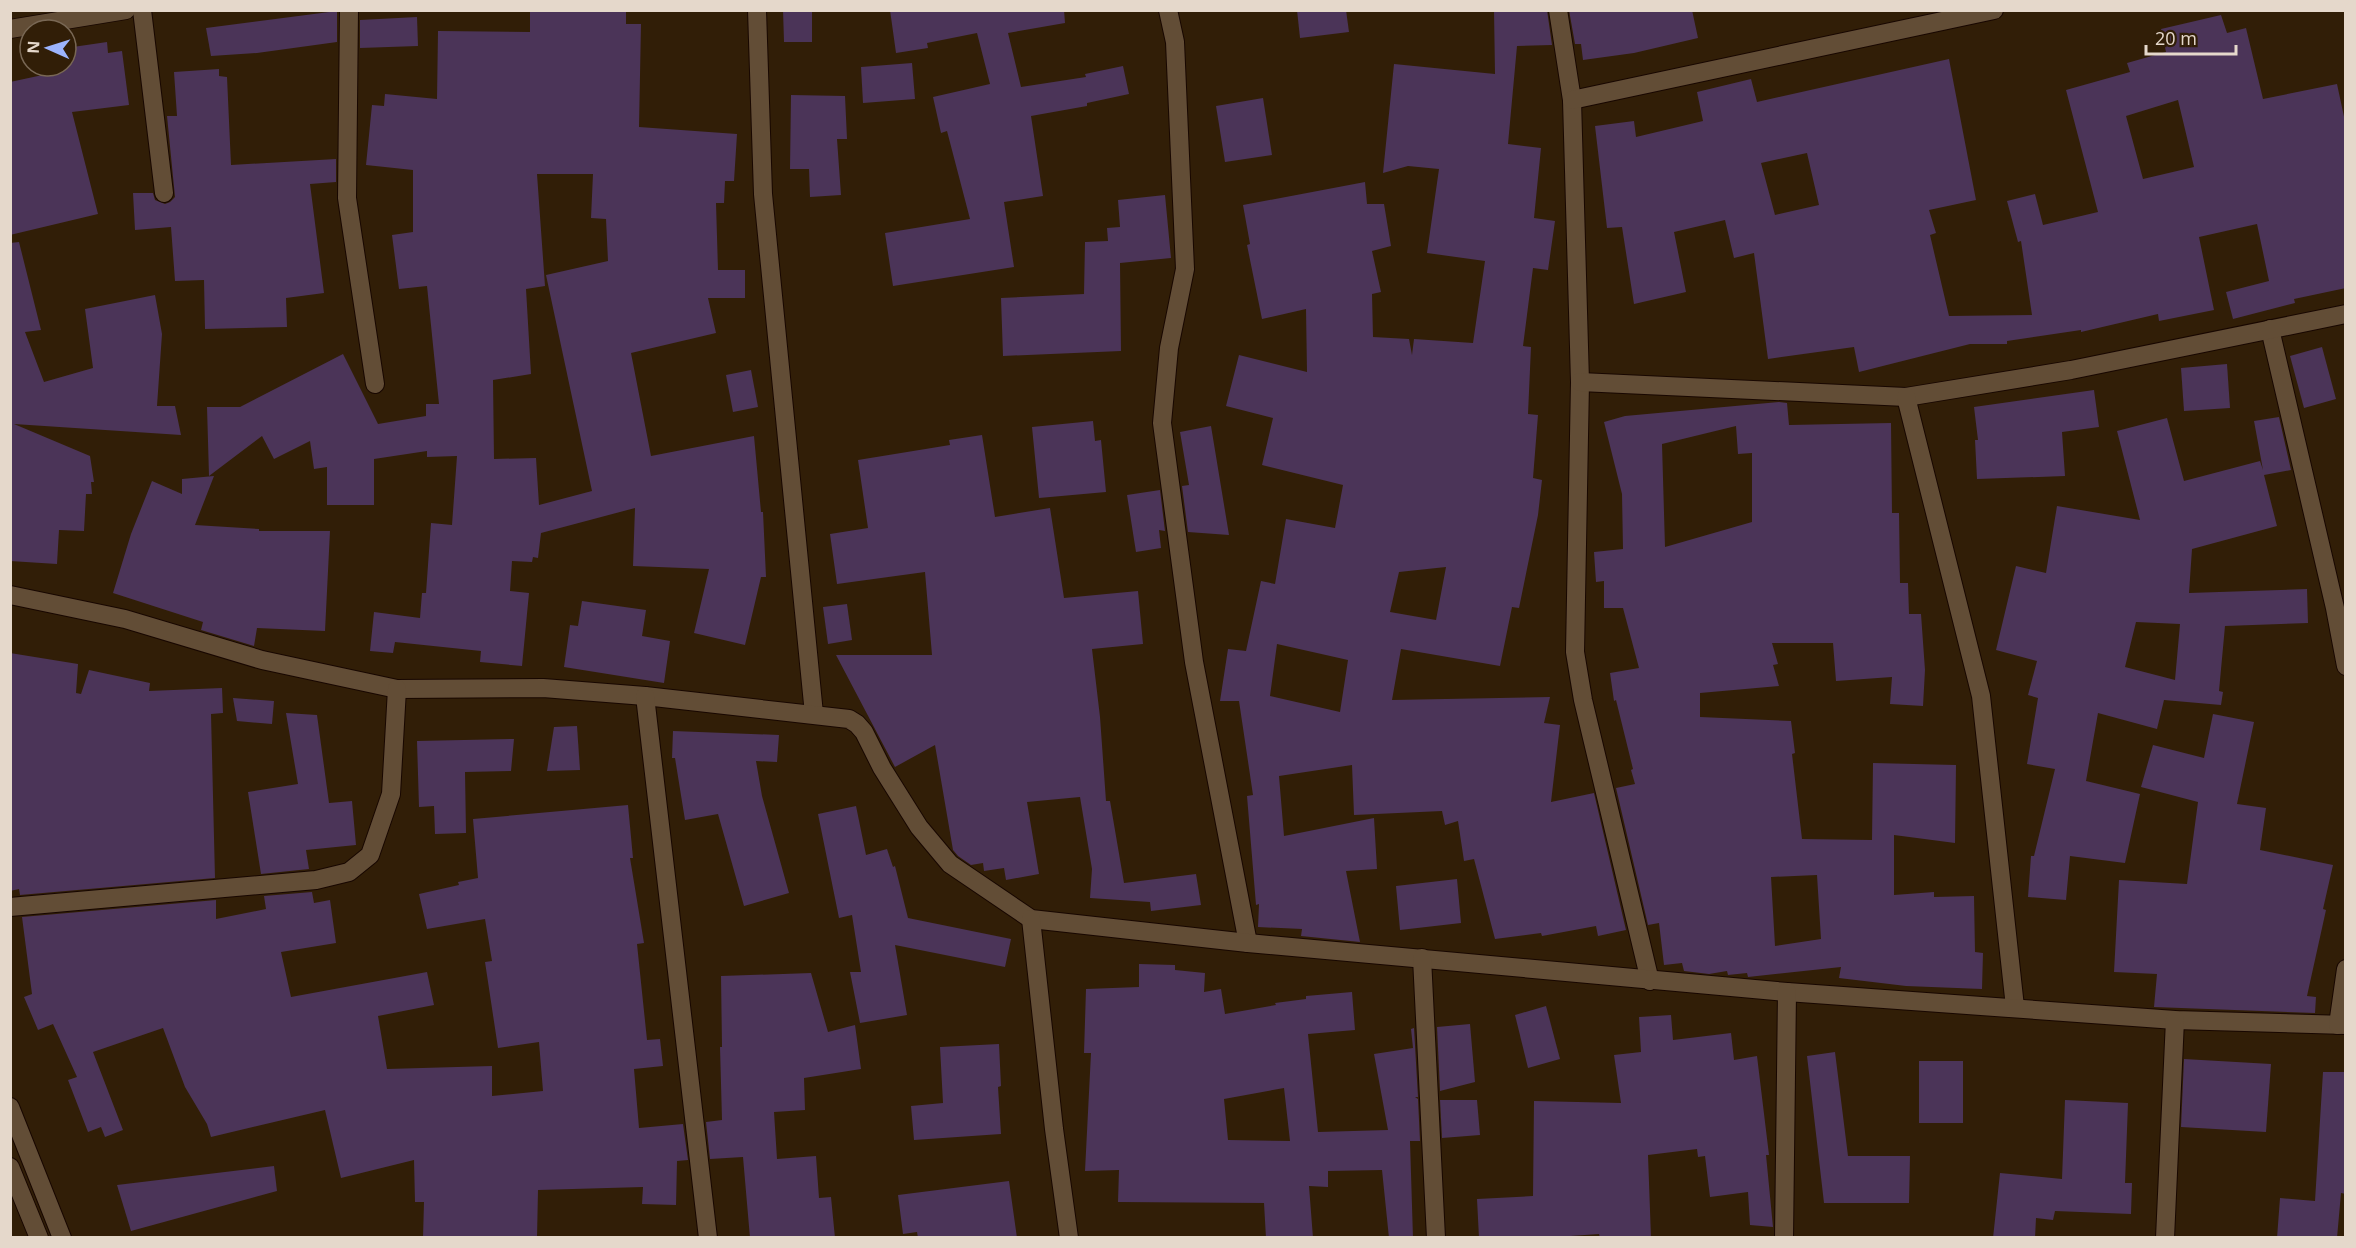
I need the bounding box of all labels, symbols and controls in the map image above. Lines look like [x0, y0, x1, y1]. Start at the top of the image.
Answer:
north arrow [18, 18, 78, 78]
scale bar [2146, 18, 2236, 56]
text: 20 m [2155, 26, 2197, 50]
text: N [22, 40, 44, 54]

